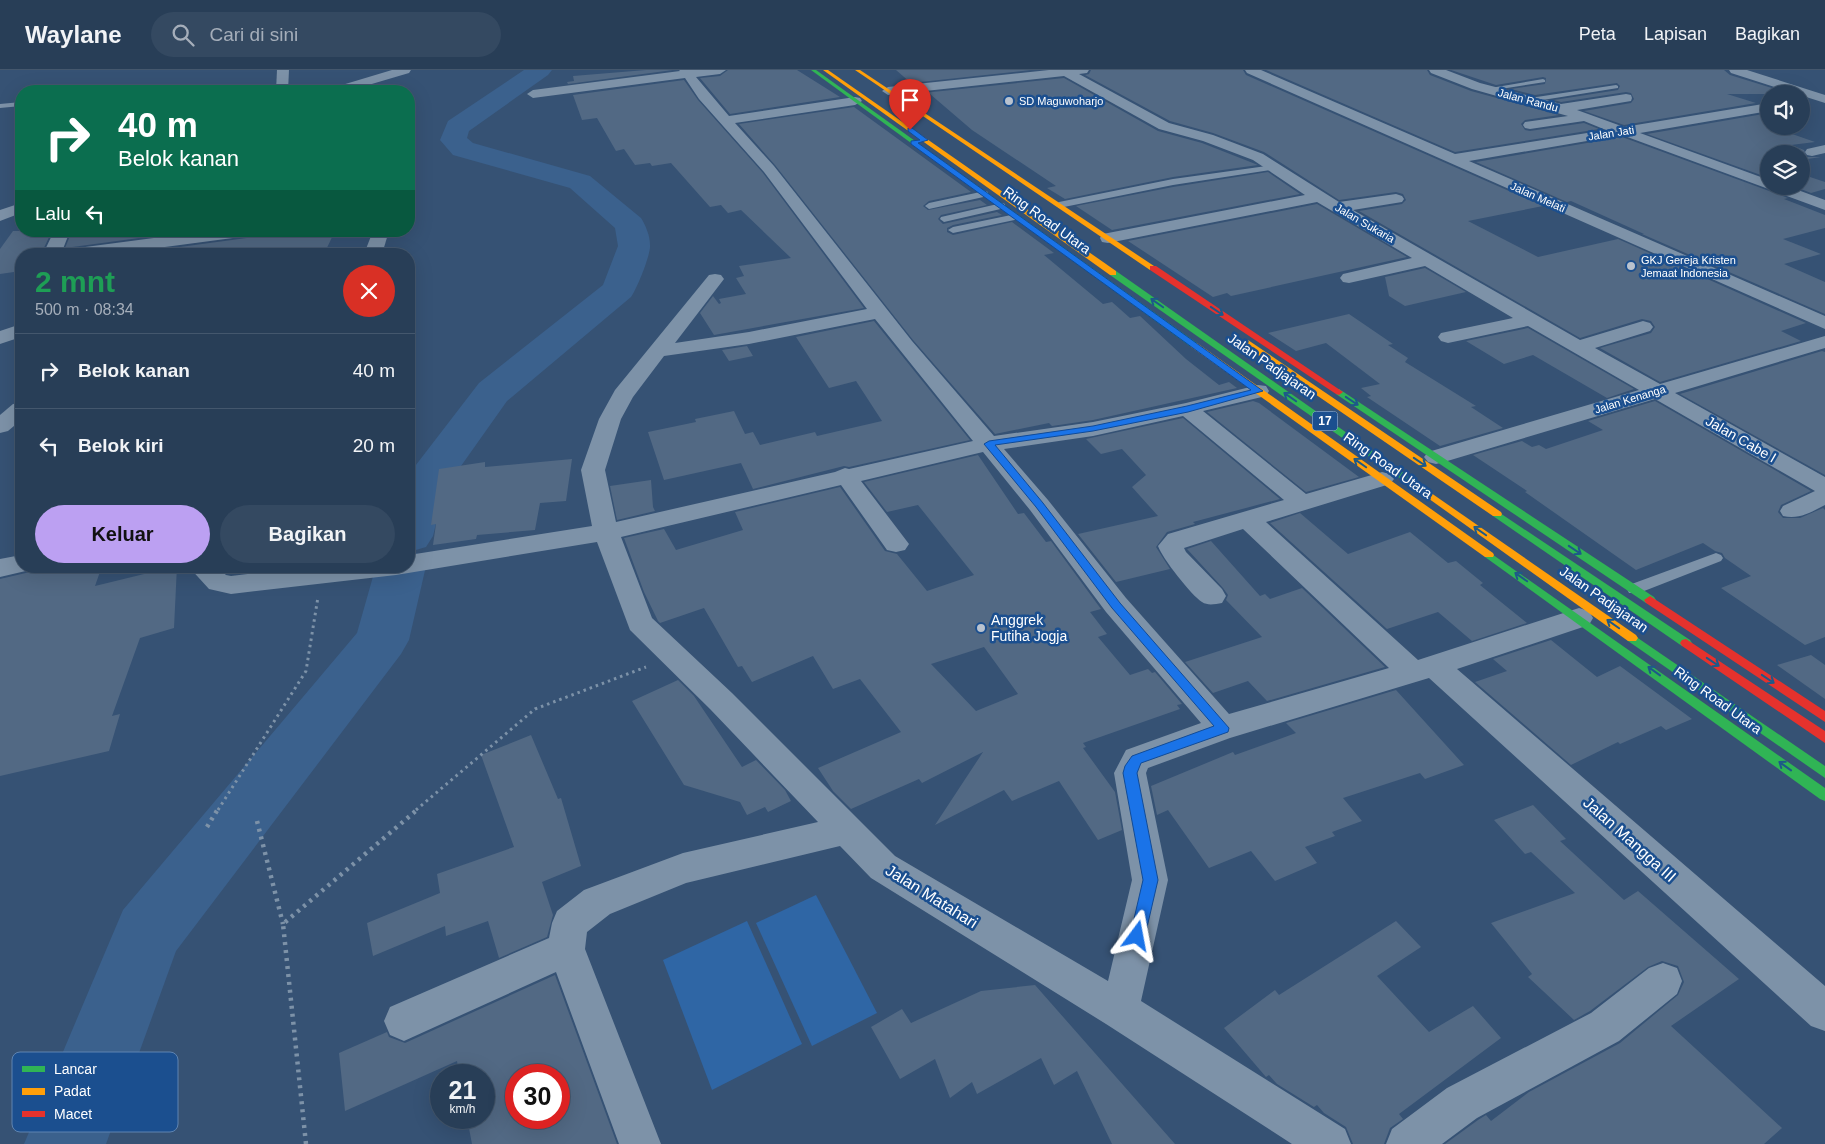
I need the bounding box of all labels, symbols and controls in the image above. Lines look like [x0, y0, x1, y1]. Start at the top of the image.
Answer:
search box [151, 12, 501, 57]
text: Waylane [25, 21, 121, 48]
icon: search [169, 21, 197, 49]
text: Cari di sini [209, 24, 298, 45]
text: Peta [1579, 24, 1616, 44]
text: Lapisan [1644, 24, 1707, 44]
text: Bagikan [1735, 24, 1800, 44]
pin [889, 79, 931, 130]
map controls [1760, 85, 1810, 195]
button: sound [1760, 85, 1810, 135]
icon: arrive [896, 86, 924, 114]
street label: Jalan Randu [1497, 86, 1559, 114]
marker: SD Maguwoharjo [1003, 95, 1015, 107]
place label: SD Maguwoharjo [1019, 95, 1103, 107]
icon: right [35, 105, 100, 170]
text: 40 m [118, 105, 198, 144]
street label: Jalan Jati [1587, 123, 1635, 143]
button: layers [1760, 145, 1810, 195]
text: Belok kanan [118, 146, 239, 171]
street label: Jalan Melati [1509, 180, 1567, 214]
street label: Ring Road Utara [1000, 183, 1094, 257]
icon: left [81, 200, 109, 228]
street label: Jalan Sukaria [1333, 201, 1398, 245]
text: Lalu [35, 203, 71, 224]
place label: GKJ Gereja Kristen Jemaat Indonesia [1641, 254, 1736, 279]
marker: GKJ Gereja Kristen Jemaat Indonesia [1625, 260, 1637, 272]
text: 2 mnt [35, 265, 115, 298]
button: close [343, 265, 395, 317]
one-way arrow [1150, 298, 1164, 308]
text: 500 m · 08:34 [35, 301, 134, 318]
one-way arrow [1210, 306, 1224, 316]
street label: Jalan Padjajaran [1225, 330, 1319, 402]
icon: right [35, 357, 63, 385]
text: Belok kanan [78, 360, 190, 381]
text: 40 m [353, 360, 395, 381]
street label: Jalan Kenanga [1593, 382, 1668, 415]
one-way arrow [1283, 392, 1297, 402]
one-way arrow [1345, 396, 1359, 406]
road number: 17 [1312, 412, 1338, 431]
street label: Jalan Cabe I [1703, 412, 1779, 466]
street label: Ring Road Utara [1341, 429, 1435, 502]
icon: left [35, 432, 63, 460]
text: Belok kiri [78, 435, 164, 456]
text: 20 m [353, 435, 395, 456]
one-way arrow [1413, 457, 1427, 467]
one-way arrow [1353, 458, 1367, 468]
button: Keluar [35, 505, 210, 563]
button: Bagikan [220, 505, 395, 563]
one-way arrow [1474, 526, 1488, 536]
one-way arrow [1568, 545, 1582, 555]
street label: Jalan Padjajaran [1557, 563, 1651, 635]
one-way arrow [1514, 572, 1528, 582]
place label: Anggrek Futiha Jogja [991, 612, 1067, 644]
one-way arrow [1607, 619, 1621, 629]
marker: Anggrek Futiha Jogja [975, 622, 987, 634]
one-way arrow [1706, 657, 1720, 667]
street label: Ring Road Utara [1671, 663, 1765, 737]
one-way arrow [1647, 666, 1661, 677]
one-way arrow [1761, 674, 1775, 684]
one-way arrow [1779, 761, 1793, 771]
street label: Jalan Mangga III [1580, 793, 1679, 885]
street label: Jalan Matahari [883, 861, 981, 931]
position arrow [1110, 909, 1162, 961]
legend [12, 1052, 178, 1132]
text: Lancar [54, 1061, 97, 1077]
speed limit sign: 30 [505, 1064, 570, 1129]
text: 21 [449, 1076, 476, 1104]
text: Padat [54, 1083, 91, 1099]
text: km/h [449, 1102, 476, 1116]
text: Macet [54, 1106, 92, 1122]

